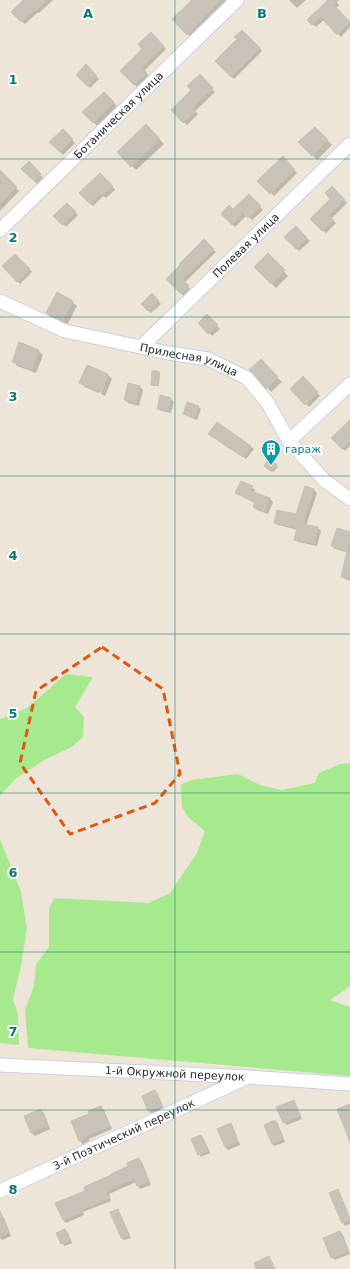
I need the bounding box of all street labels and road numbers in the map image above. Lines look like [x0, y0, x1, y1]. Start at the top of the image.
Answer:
street label: Ботаническая улица [71, 69, 166, 162]
street label: Полевая улица [210, 211, 282, 281]
street label: Прилесная улица [139, 341, 240, 379]
street label: 1-й Окружной переулок [105, 1064, 245, 1084]
street label: 3-й Поэтический переулок [51, 1096, 197, 1173]

